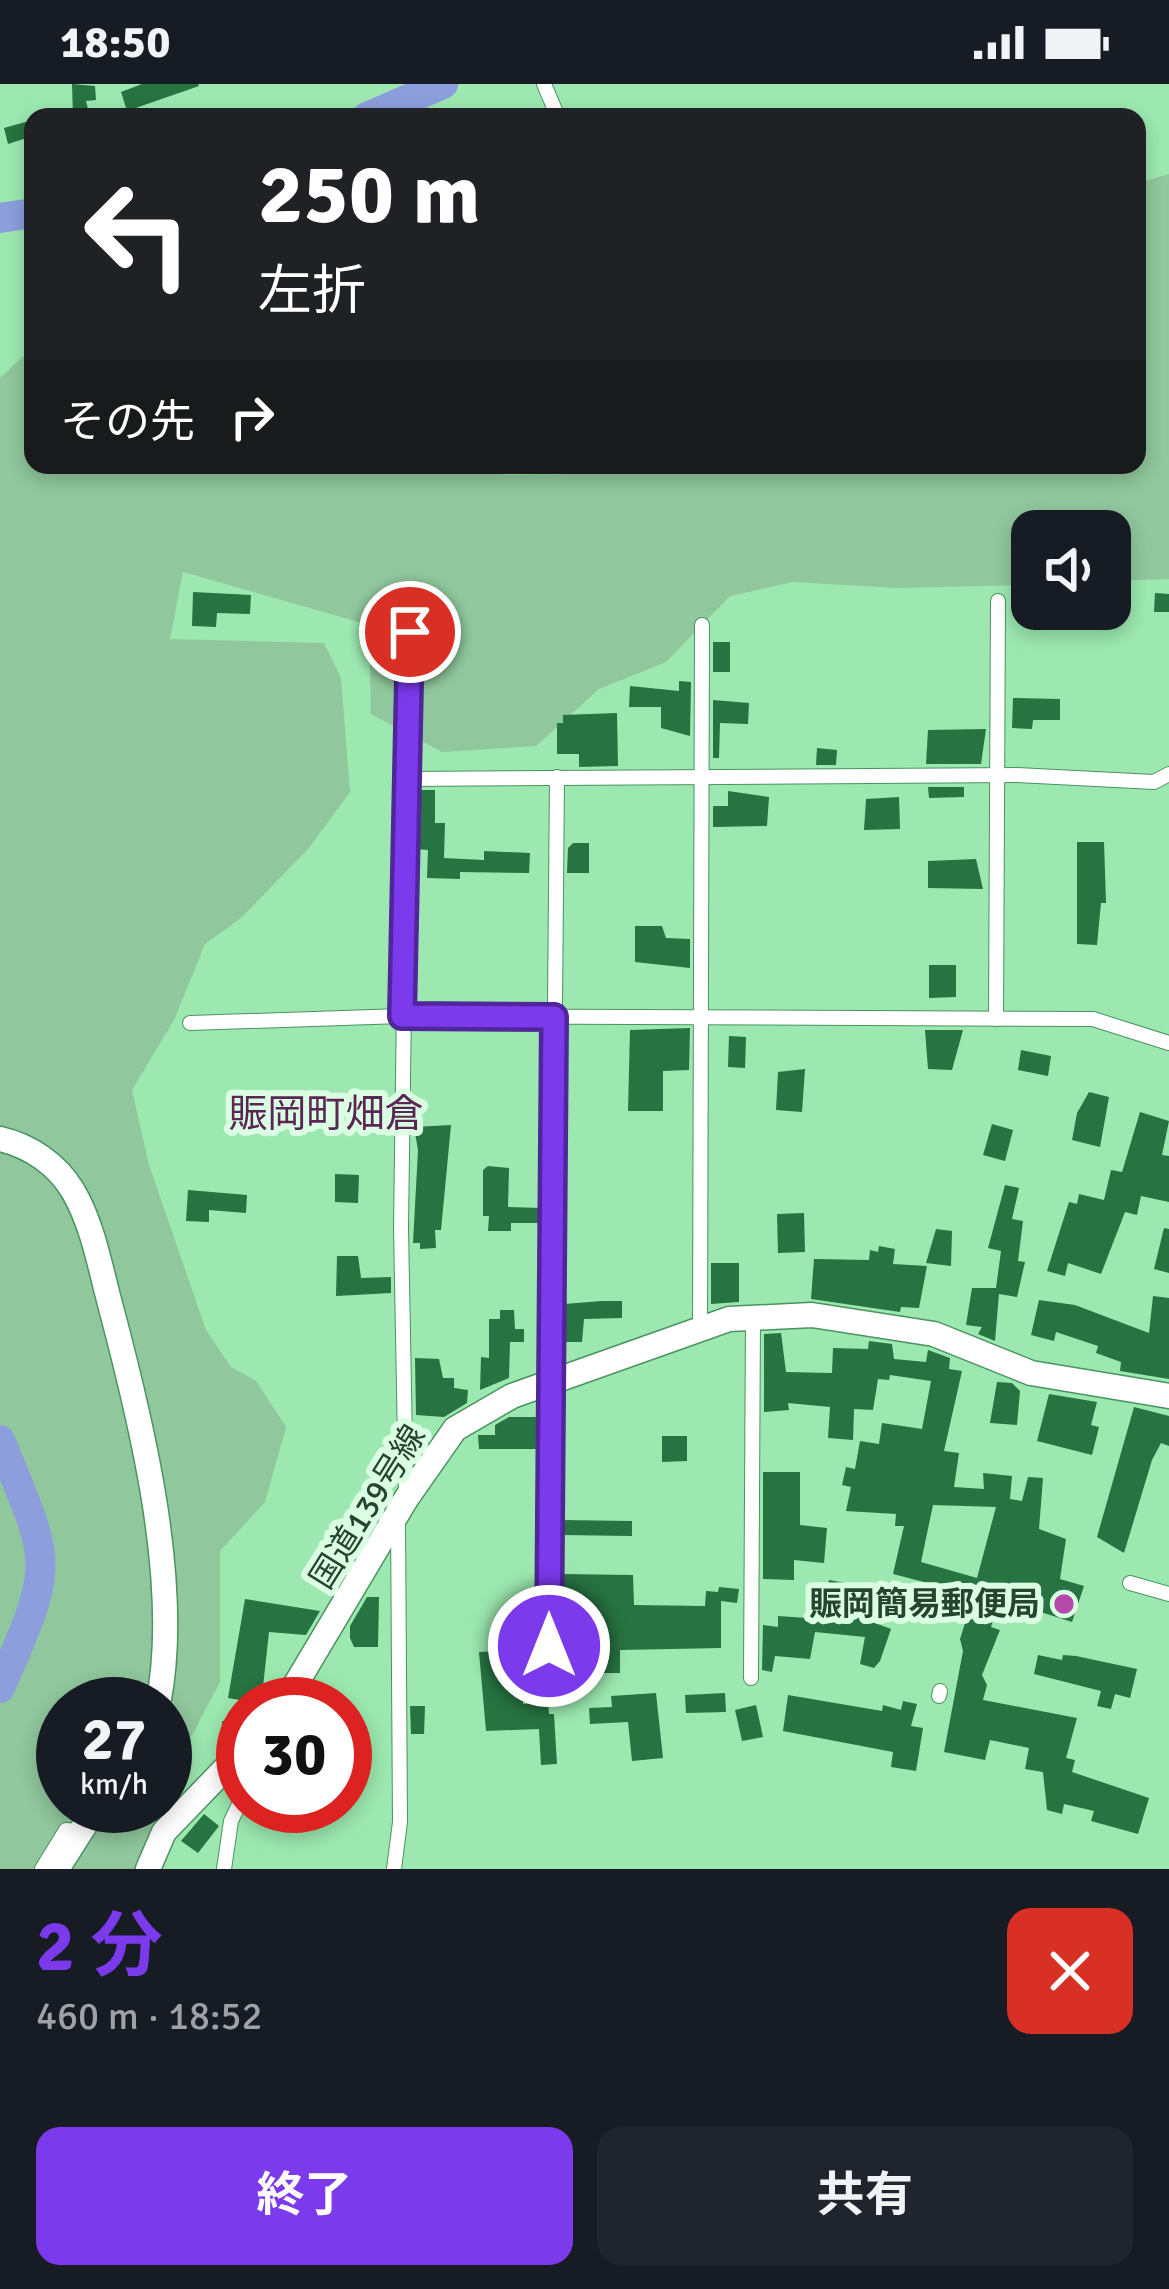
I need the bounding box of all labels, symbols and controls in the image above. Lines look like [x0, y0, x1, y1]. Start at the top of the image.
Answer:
text: 18:50 [60, 15, 170, 70]
text: 250 m [258, 143, 480, 247]
icon: left [60, 156, 216, 312]
text: 左折 [258, 258, 366, 325]
icon: right [219, 384, 285, 450]
text: その先 [60, 395, 195, 450]
map controls [1011, 510, 1131, 630]
button: sound [1011, 510, 1131, 630]
pin [359, 581, 461, 683]
icon: arrive [377, 599, 443, 665]
district label: 賑岡町畑倉 [228, 1090, 424, 1138]
street label: 国道139号線 [301, 1417, 435, 1597]
position arrow [486, 1583, 612, 1709]
place label: 賑岡簡易郵便局 [809, 1584, 1040, 1625]
marker: 賑岡簡易郵便局 [1051, 1591, 1077, 1617]
speed limit sign: 30 [216, 1677, 372, 1833]
text: 27 [82, 1703, 146, 1777]
text: km/h [80, 1766, 148, 1803]
text: 2 分 [36, 1902, 163, 1991]
button: close [1007, 1908, 1133, 2034]
text: 460 m · 18:52 [36, 1992, 263, 2040]
button: 終了 [36, 2127, 573, 2265]
button: 共有 [597, 2127, 1133, 2265]

